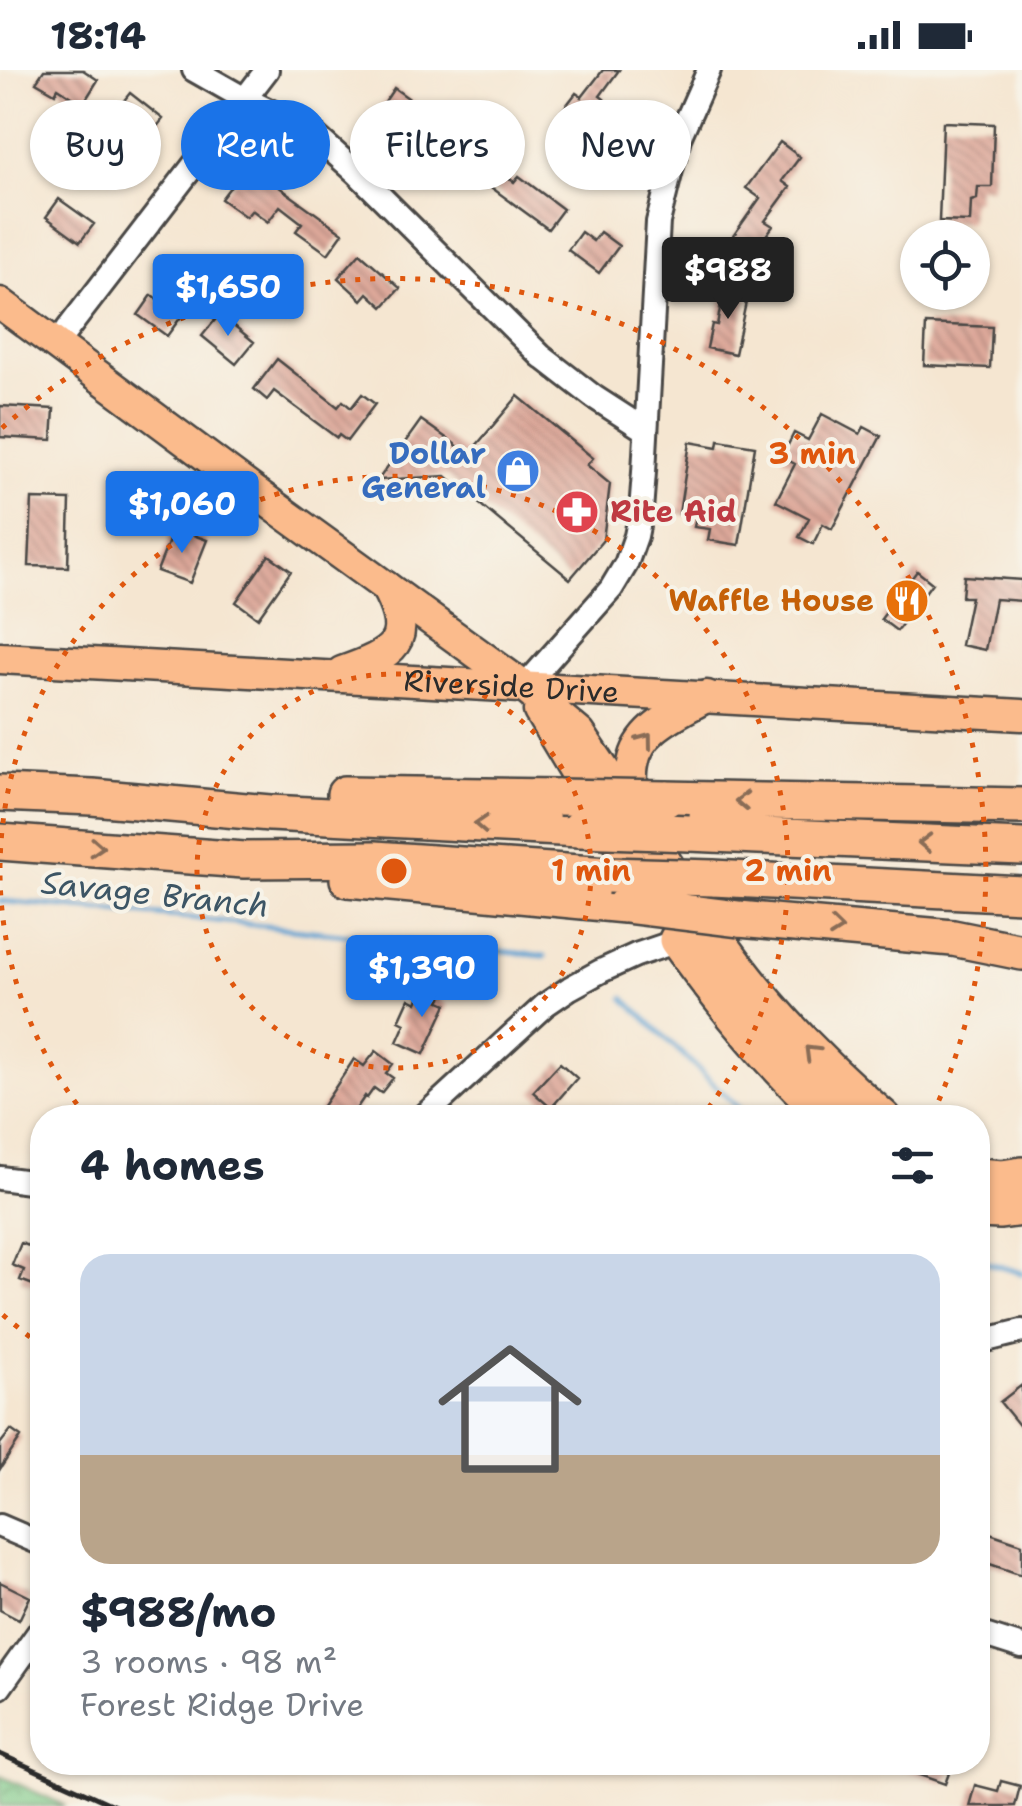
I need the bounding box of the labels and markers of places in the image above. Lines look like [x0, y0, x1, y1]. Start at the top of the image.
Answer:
pin: $988 [669, 237, 787, 322]
pin: $1,650 [147, 254, 309, 339]
place label: Dollar General [361, 433, 486, 508]
shop icon: Dollar General [495, 448, 541, 494]
pin: $1,060 [101, 471, 263, 556]
pharmacy icon: Rite Aid [554, 489, 600, 535]
place label: Rite Aid [610, 491, 737, 532]
restaurant icon: Waffle House [884, 578, 930, 624]
place label: Waffle House [669, 580, 874, 621]
centre of rings [376, 853, 412, 889]
pin: $1,390 [341, 935, 503, 1020]

